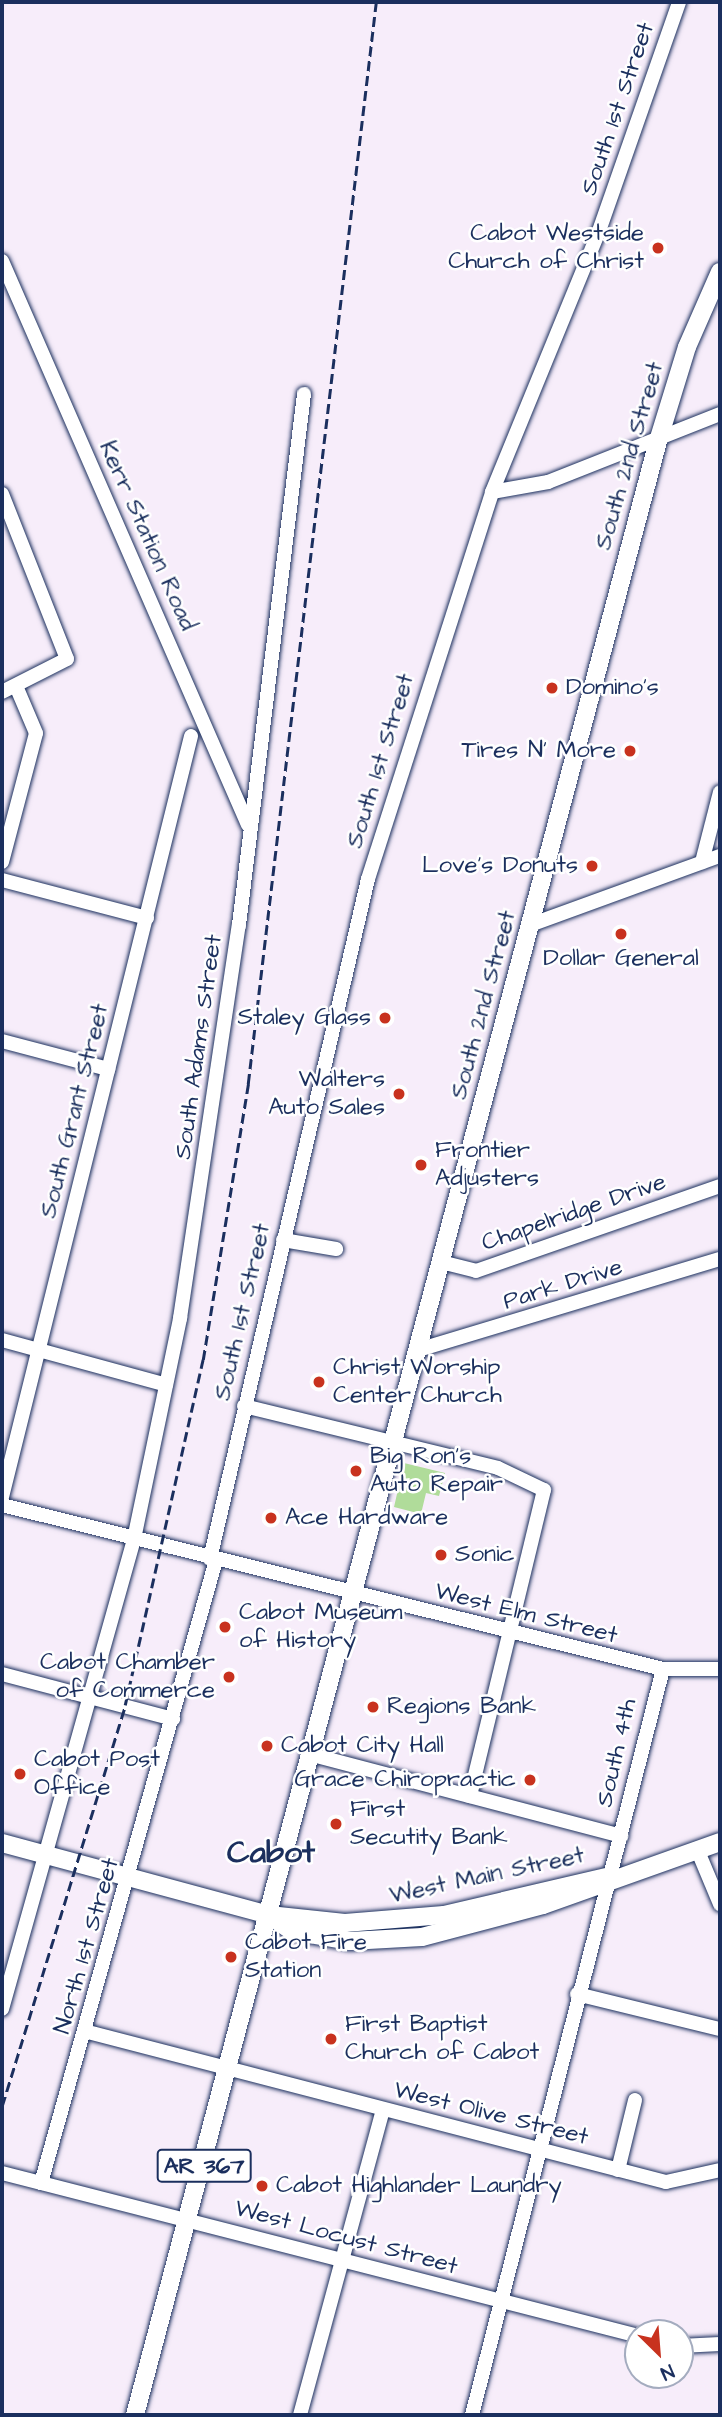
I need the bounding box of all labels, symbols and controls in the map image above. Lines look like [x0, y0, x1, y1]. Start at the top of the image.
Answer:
street label: South 1st Street [575, 19, 661, 199]
place label: Cabot Westside Church of Christ [448, 220, 644, 276]
marker: Cabot Westside Church of Christ [650, 240, 666, 256]
street label: South 2nd Street [589, 359, 671, 553]
street label: Kerr Station Road [92, 437, 202, 635]
street label: South 1st Street [341, 670, 421, 852]
place label: Domino's [566, 674, 659, 702]
marker: Domino's [544, 680, 560, 696]
place label: Tires N' More [461, 737, 616, 765]
marker: Tires N' More [622, 743, 638, 759]
place label: Love's Donuts [422, 852, 578, 880]
marker: Love's Donuts [584, 858, 600, 874]
street label: South 2nd Street [445, 908, 523, 1102]
marker: Dollar General [613, 926, 629, 942]
street label: South Adams Street [169, 933, 229, 1161]
place label: Dollar General [543, 945, 699, 973]
street label: South Grant Street [34, 1001, 116, 1221]
place label: Staley Glass [237, 1004, 371, 1032]
marker: Staley Glass [377, 1010, 393, 1026]
place label: Walters Auto Sales [268, 1066, 385, 1122]
marker: Walters Auto Sales [391, 1086, 407, 1102]
place label: Frontier Adjusters [435, 1137, 539, 1193]
marker: Frontier Adjusters [413, 1157, 429, 1173]
street label: Chapelridge Drive [478, 1168, 670, 1258]
street label: South 1st Street [209, 1221, 277, 1403]
street label: Park Drive [500, 1253, 626, 1317]
place label: Christ Worship Center Church [333, 1354, 502, 1410]
marker: Christ Worship Center Church [311, 1374, 327, 1390]
place label: Big Ron's Auto Repair [370, 1443, 503, 1499]
marker: Big Ron's Auto Repair [348, 1463, 364, 1479]
place label: Ace Hardware [285, 1504, 448, 1532]
marker: Ace Hardware [263, 1510, 279, 1526]
place label: Sonic [455, 1541, 515, 1569]
marker: Sonic [433, 1547, 449, 1563]
street label: West Elm Street [432, 1577, 620, 1651]
place label: Cabot Museum of History [239, 1599, 402, 1655]
marker: Cabot Museum of History [217, 1619, 233, 1635]
place label: Cabot Chamber of Commerce [40, 1649, 215, 1705]
marker: Cabot Chamber of Commerce [221, 1669, 237, 1685]
place label: Regions Bank [387, 1693, 536, 1721]
street label: South 4th [591, 1696, 643, 1810]
marker: Regions Bank [365, 1699, 381, 1715]
place label: Cabot City Hall [281, 1732, 444, 1760]
marker: Cabot City Hall [259, 1738, 275, 1754]
place label: Cabot Post Office [34, 1746, 160, 1802]
marker: Cabot Post Office [12, 1766, 28, 1782]
place label: Grace Chiropractic [294, 1766, 516, 1794]
marker: Grace Chiropractic [522, 1772, 538, 1788]
place label: First Secutity Bank [350, 1796, 508, 1852]
marker: First Secutity Bank [328, 1816, 344, 1832]
district label: Cabot [227, 1834, 315, 1872]
street label: West Main Street [387, 1841, 587, 1911]
street label: North 1st Street [48, 1855, 126, 2037]
place label: Cabot Fire Station [245, 1929, 367, 1985]
marker: Cabot Fire Station [223, 1949, 239, 1965]
place label: First Baptist Church of Cabot [345, 2011, 539, 2067]
marker: First Baptist Church of Cabot [323, 2031, 339, 2047]
street label: West Olive Street [391, 2076, 591, 2152]
road number: AR 367 [155, 2146, 253, 2186]
place label: Cabot Highlander Laundry [276, 2172, 562, 2200]
marker: Cabot Highlander Laundry [254, 2178, 270, 2194]
street label: West Locust Street [231, 2194, 461, 2282]
north arrow [624, 2319, 694, 2389]
text: N [656, 2357, 678, 2386]

